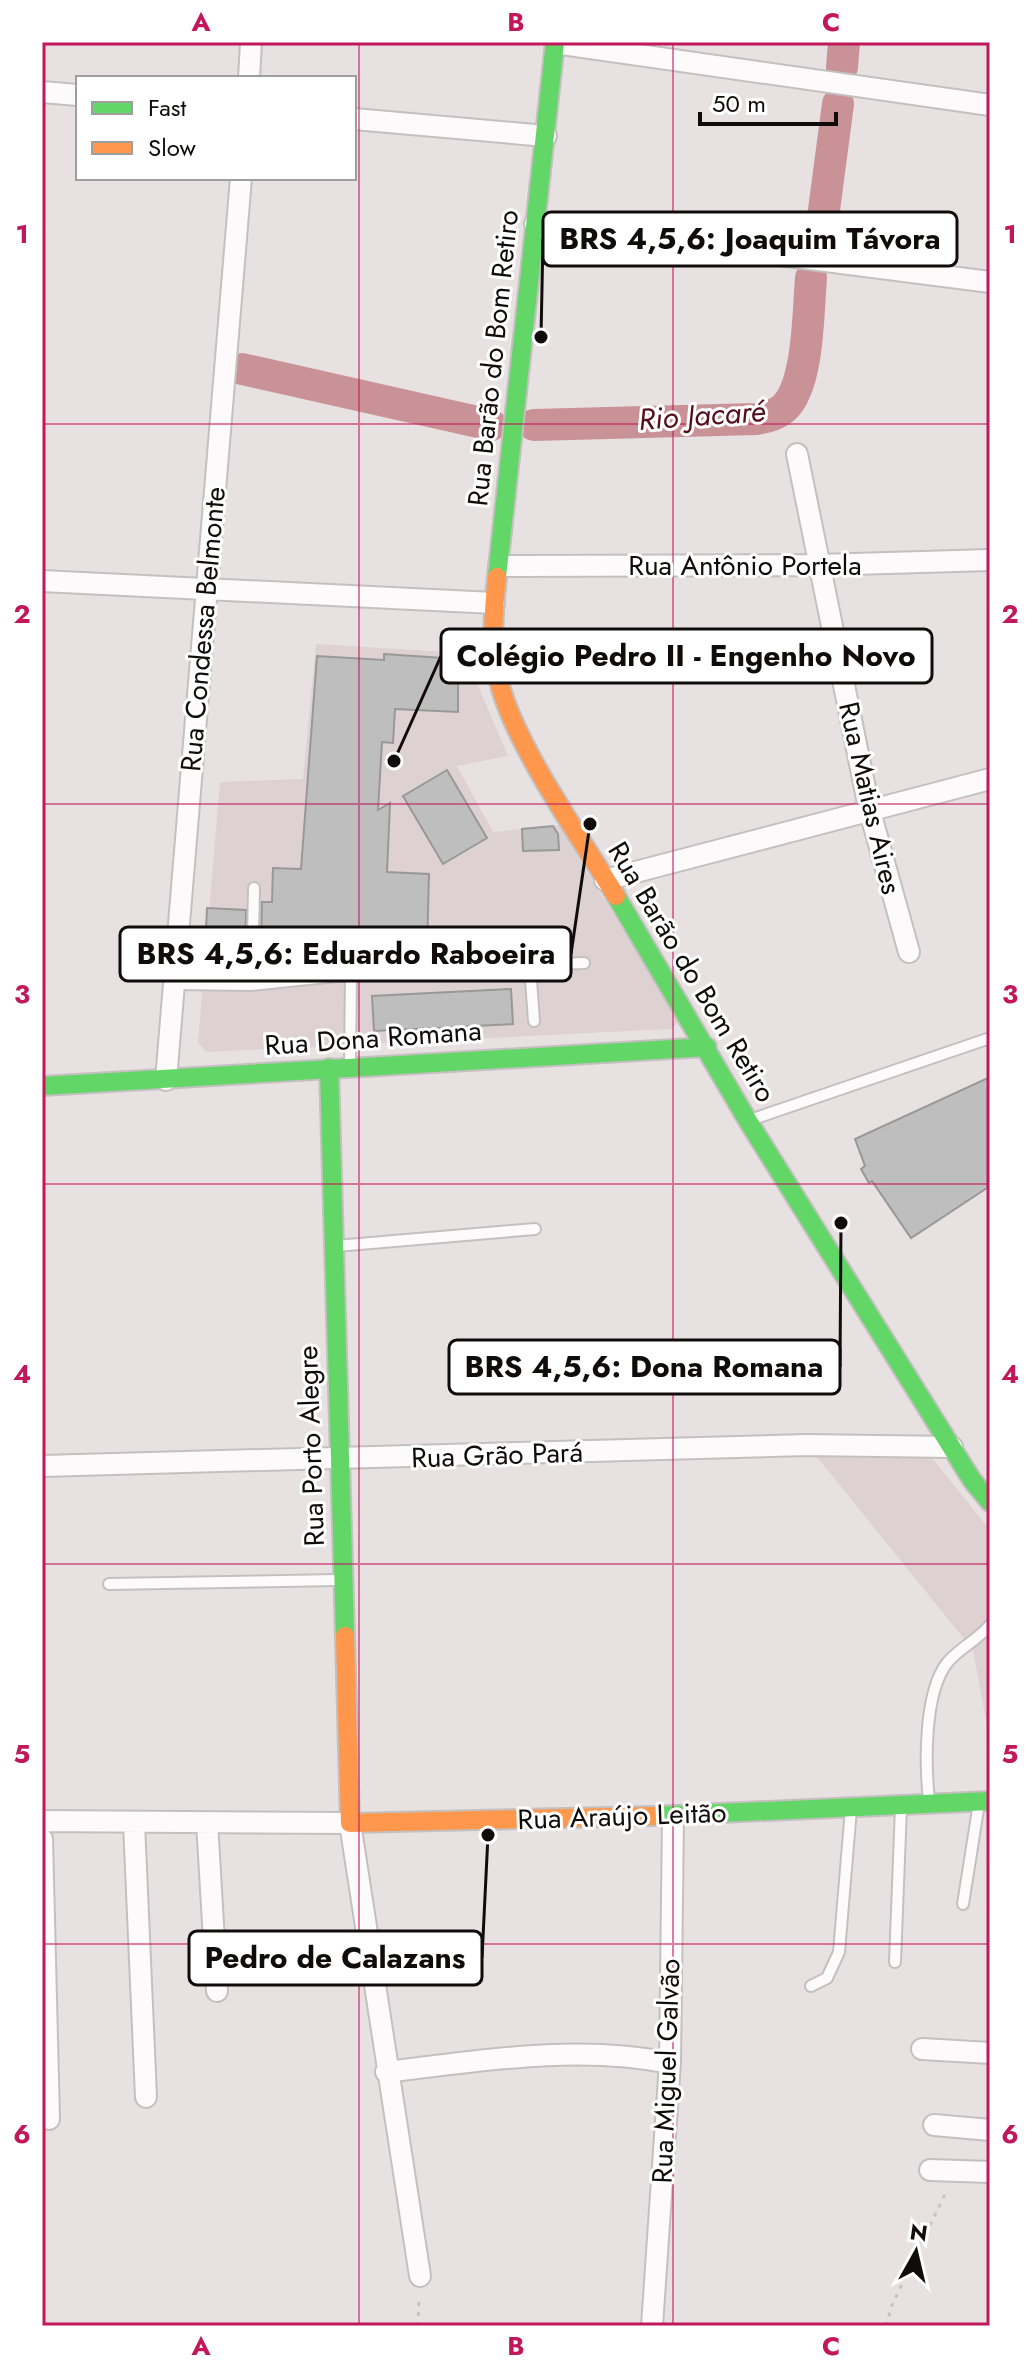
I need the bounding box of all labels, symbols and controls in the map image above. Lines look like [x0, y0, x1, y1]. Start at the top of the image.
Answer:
text: A [190, 3, 211, 41]
text: B [507, 3, 525, 41]
text: C [822, 3, 840, 41]
legend [76, 76, 356, 180]
scale bar [700, 76, 836, 126]
text: 50 m [712, 86, 766, 121]
text: Fast [148, 90, 186, 125]
text: Slow [148, 130, 196, 165]
street label: Rua Barão do Bom Retiro [457, 208, 529, 508]
callout: BRS 4,5,6: Joaquim Távora [543, 212, 957, 266]
text: 1 [15, 215, 29, 253]
text: 1 [1003, 215, 1017, 253]
text: BRS 4,5,6: Joaquim Távora [559, 217, 941, 260]
water label: Rio Jacaré [637, 389, 768, 441]
street label: Rua Condessa Belmonte [170, 485, 236, 773]
street label: Rua Antônio Portela [628, 545, 862, 586]
text: 2 [13, 595, 31, 633]
text: 2 [1001, 595, 1019, 633]
callout: Colégio Pedro II - Engenho Novo [441, 629, 932, 683]
text: Colégio Pedro II - Engenho Novo [456, 634, 916, 677]
street label: Rua Matias Aires [828, 698, 912, 898]
street label: Rua Barão do Bom Retiro [598, 834, 786, 1110]
callout: BRS 4,5,6: Eduardo Raboeira [120, 927, 571, 981]
text: BRS 4,5,6: Eduardo Raboeira [137, 932, 555, 975]
text: 3 [14, 975, 30, 1013]
text: 3 [1002, 975, 1018, 1013]
street label: Rua Dona Romana [263, 1010, 483, 1066]
callout: BRS 4,5,6: Dona Romana [449, 1340, 840, 1394]
street label: Rua Porto Alegre [287, 1345, 335, 1547]
text: BRS 4,5,6: Dona Romana [465, 1345, 823, 1388]
text: 4 [13, 1355, 31, 1393]
text: 4 [1001, 1355, 1019, 1393]
street label: Rua Grão Pará [410, 1432, 584, 1478]
text: 5 [14, 1735, 30, 1773]
text: 5 [1002, 1735, 1018, 1773]
street label: Rua Araújo Leitão [517, 1792, 727, 1840]
callout: Pedro de Calazans [189, 1931, 482, 1985]
text: Pedro de Calazans [205, 1936, 466, 1979]
street label: Rua Miguel Galvão [642, 1958, 690, 2184]
text: 6 [13, 2115, 31, 2153]
text: 6 [1001, 2115, 1019, 2153]
north arrow [876, 2212, 956, 2292]
text: N [908, 2215, 930, 2249]
text: A [190, 2327, 211, 2365]
text: B [507, 2327, 525, 2365]
text: C [822, 2327, 840, 2365]

